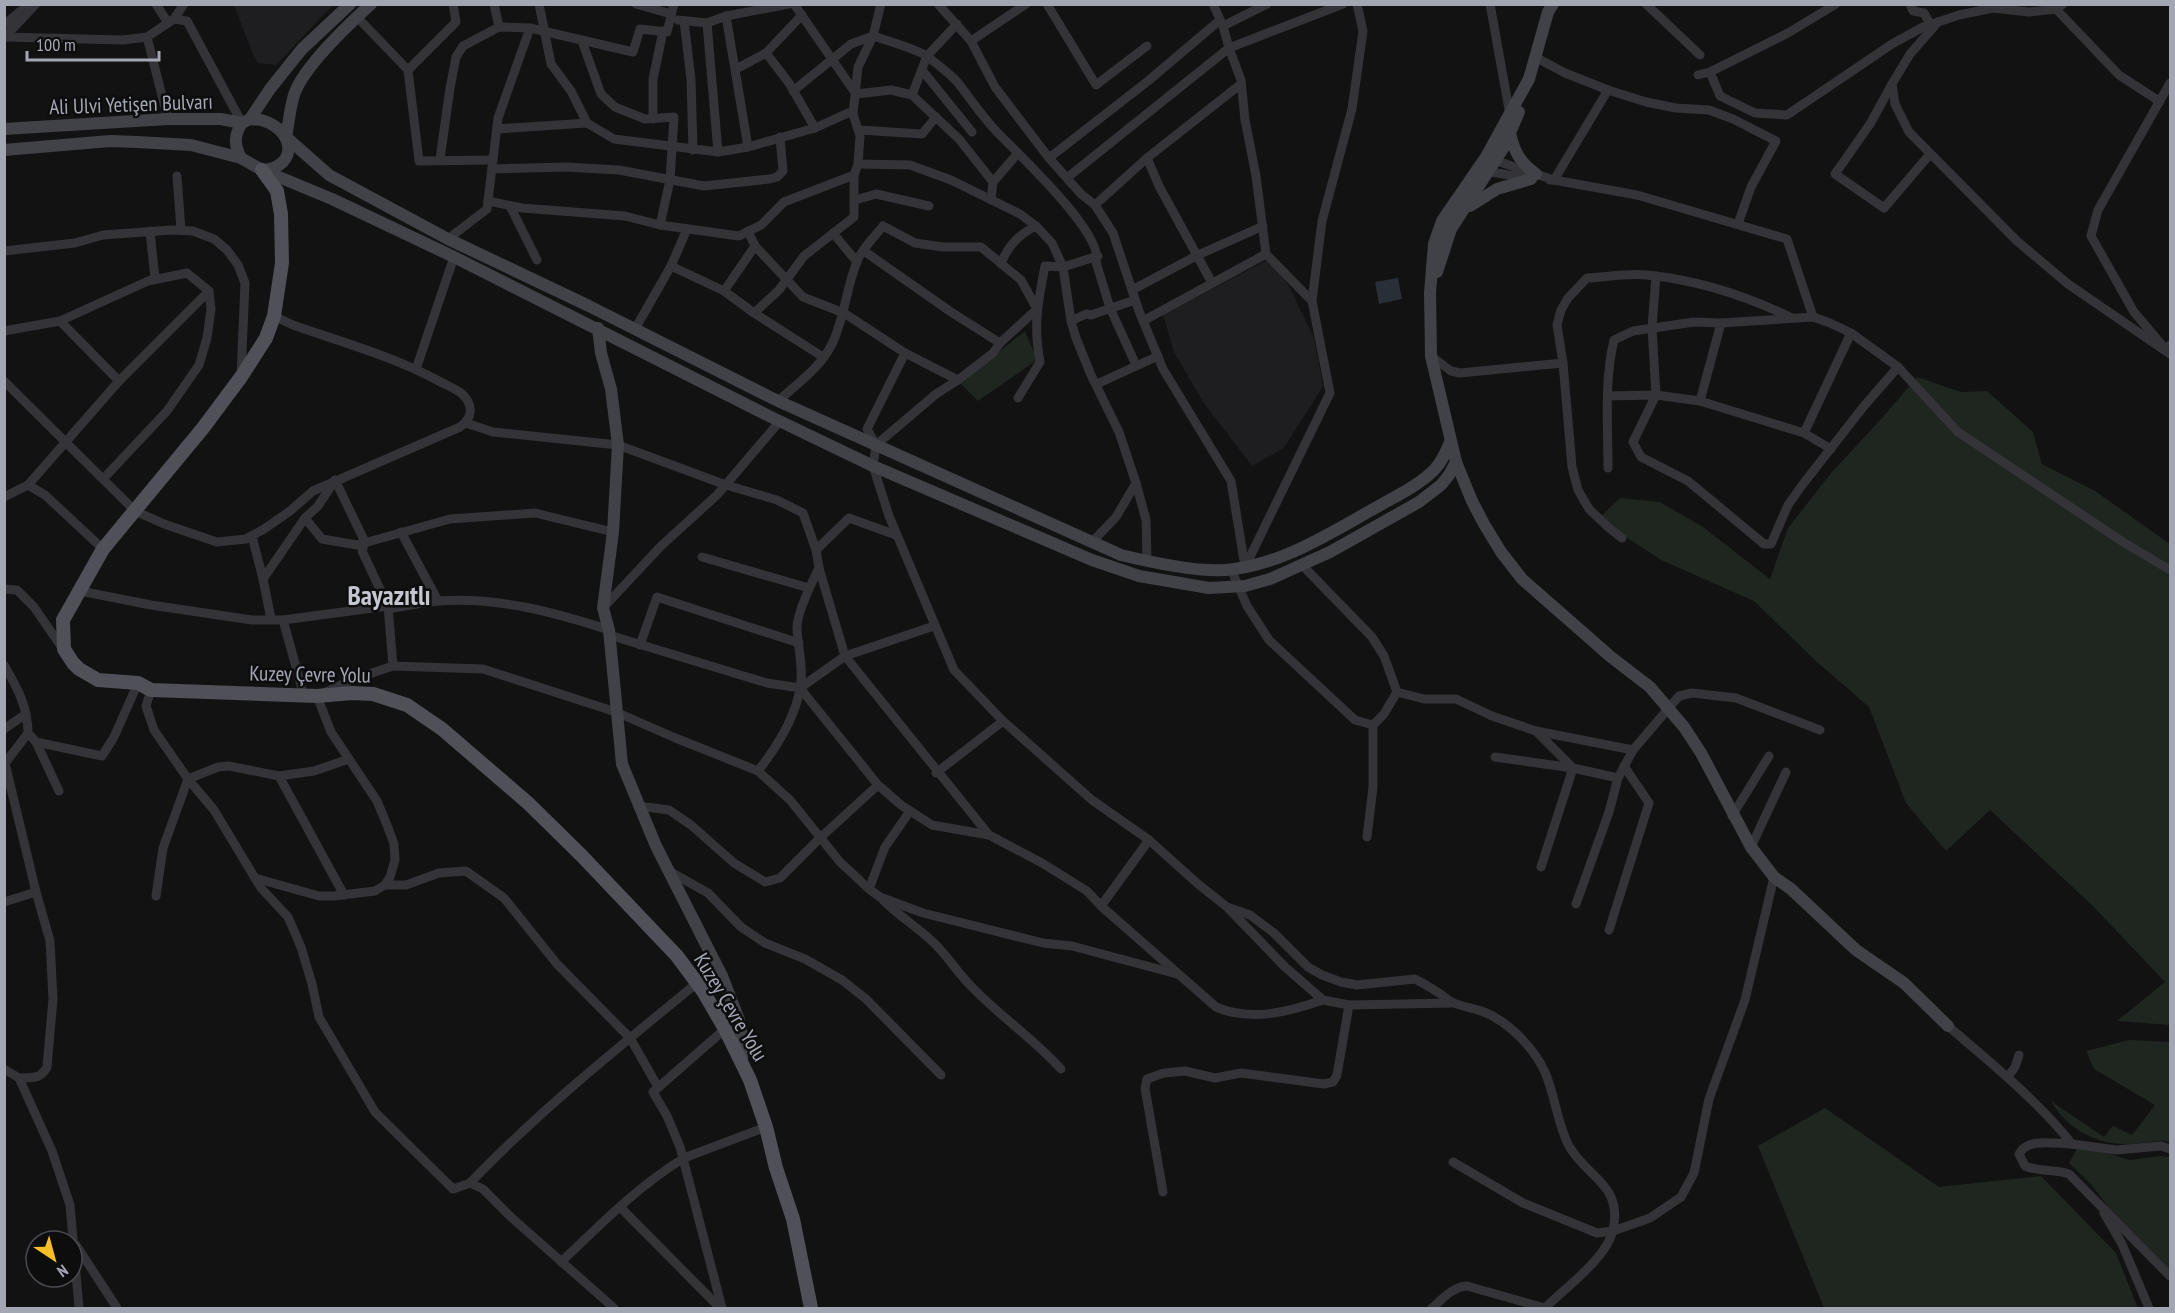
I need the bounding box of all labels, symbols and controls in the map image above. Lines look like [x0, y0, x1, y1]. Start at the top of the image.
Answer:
scale bar [27, 24, 159, 62]
text: 100 m [36, 33, 76, 56]
street label: Ali Ulvi Yetişen Bulvarı [49, 88, 213, 120]
district label: Bayazıtlı [347, 578, 431, 612]
street label: Kuzey Çevre Yolu [249, 659, 371, 689]
street label: Kuzey Çevre Yolu [688, 948, 774, 1066]
north arrow [24, 1229, 84, 1289]
text: N [53, 1261, 72, 1282]

